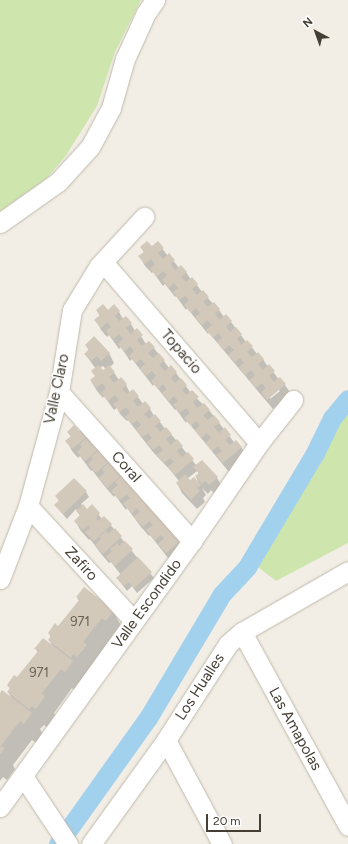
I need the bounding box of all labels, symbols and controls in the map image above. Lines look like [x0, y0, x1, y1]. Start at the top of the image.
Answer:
north arrow [296, 12, 336, 52]
text: N [300, 15, 315, 30]
street label: Topacio [157, 326, 205, 378]
street label: Valle Claro [41, 352, 73, 426]
street label: Coral [107, 448, 145, 486]
street label: Zafiro [61, 543, 101, 585]
street label: Valle Escondido [108, 556, 186, 652]
house number: 971 [70, 614, 90, 630]
street label: Los Hualles [172, 650, 228, 724]
house number: 971 [29, 665, 49, 681]
street label: Las Amapolas [265, 684, 325, 774]
scale bar [208, 806, 263, 832]
text: 20 m [213, 814, 241, 828]

